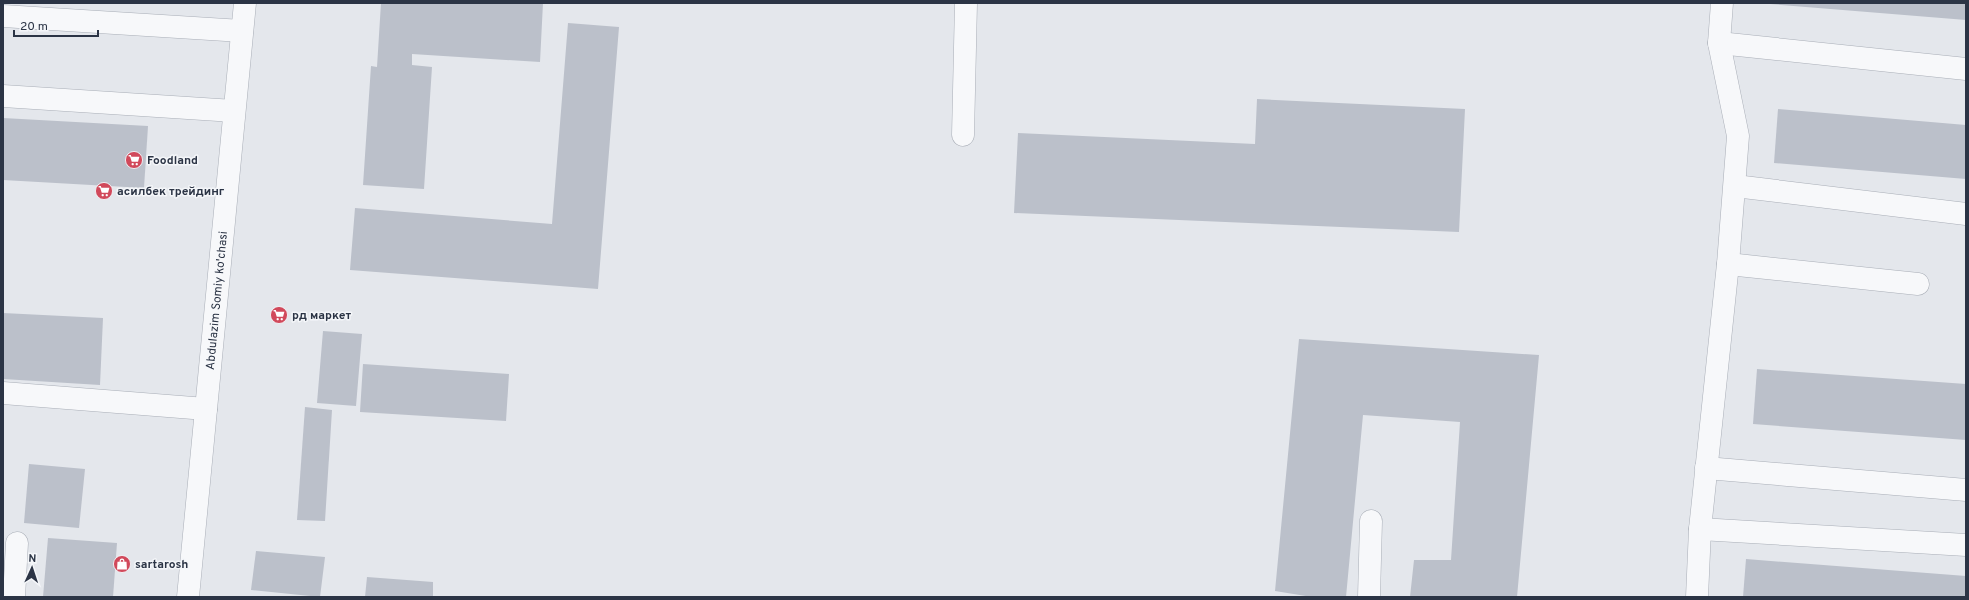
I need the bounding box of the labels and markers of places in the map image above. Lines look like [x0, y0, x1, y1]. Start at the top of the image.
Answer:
supermarket icon: Foodland [124, 150, 144, 170]
place label: Foodland [147, 153, 198, 169]
supermarket icon: асилбек трейдинг [94, 181, 114, 201]
place label: асилбек трейдинг [117, 184, 225, 200]
supermarket icon: рд маркет [269, 305, 289, 325]
place label: рд маркет [292, 308, 352, 324]
shop icon: sartarosh [112, 554, 132, 574]
place label: sartarosh [135, 557, 188, 573]

